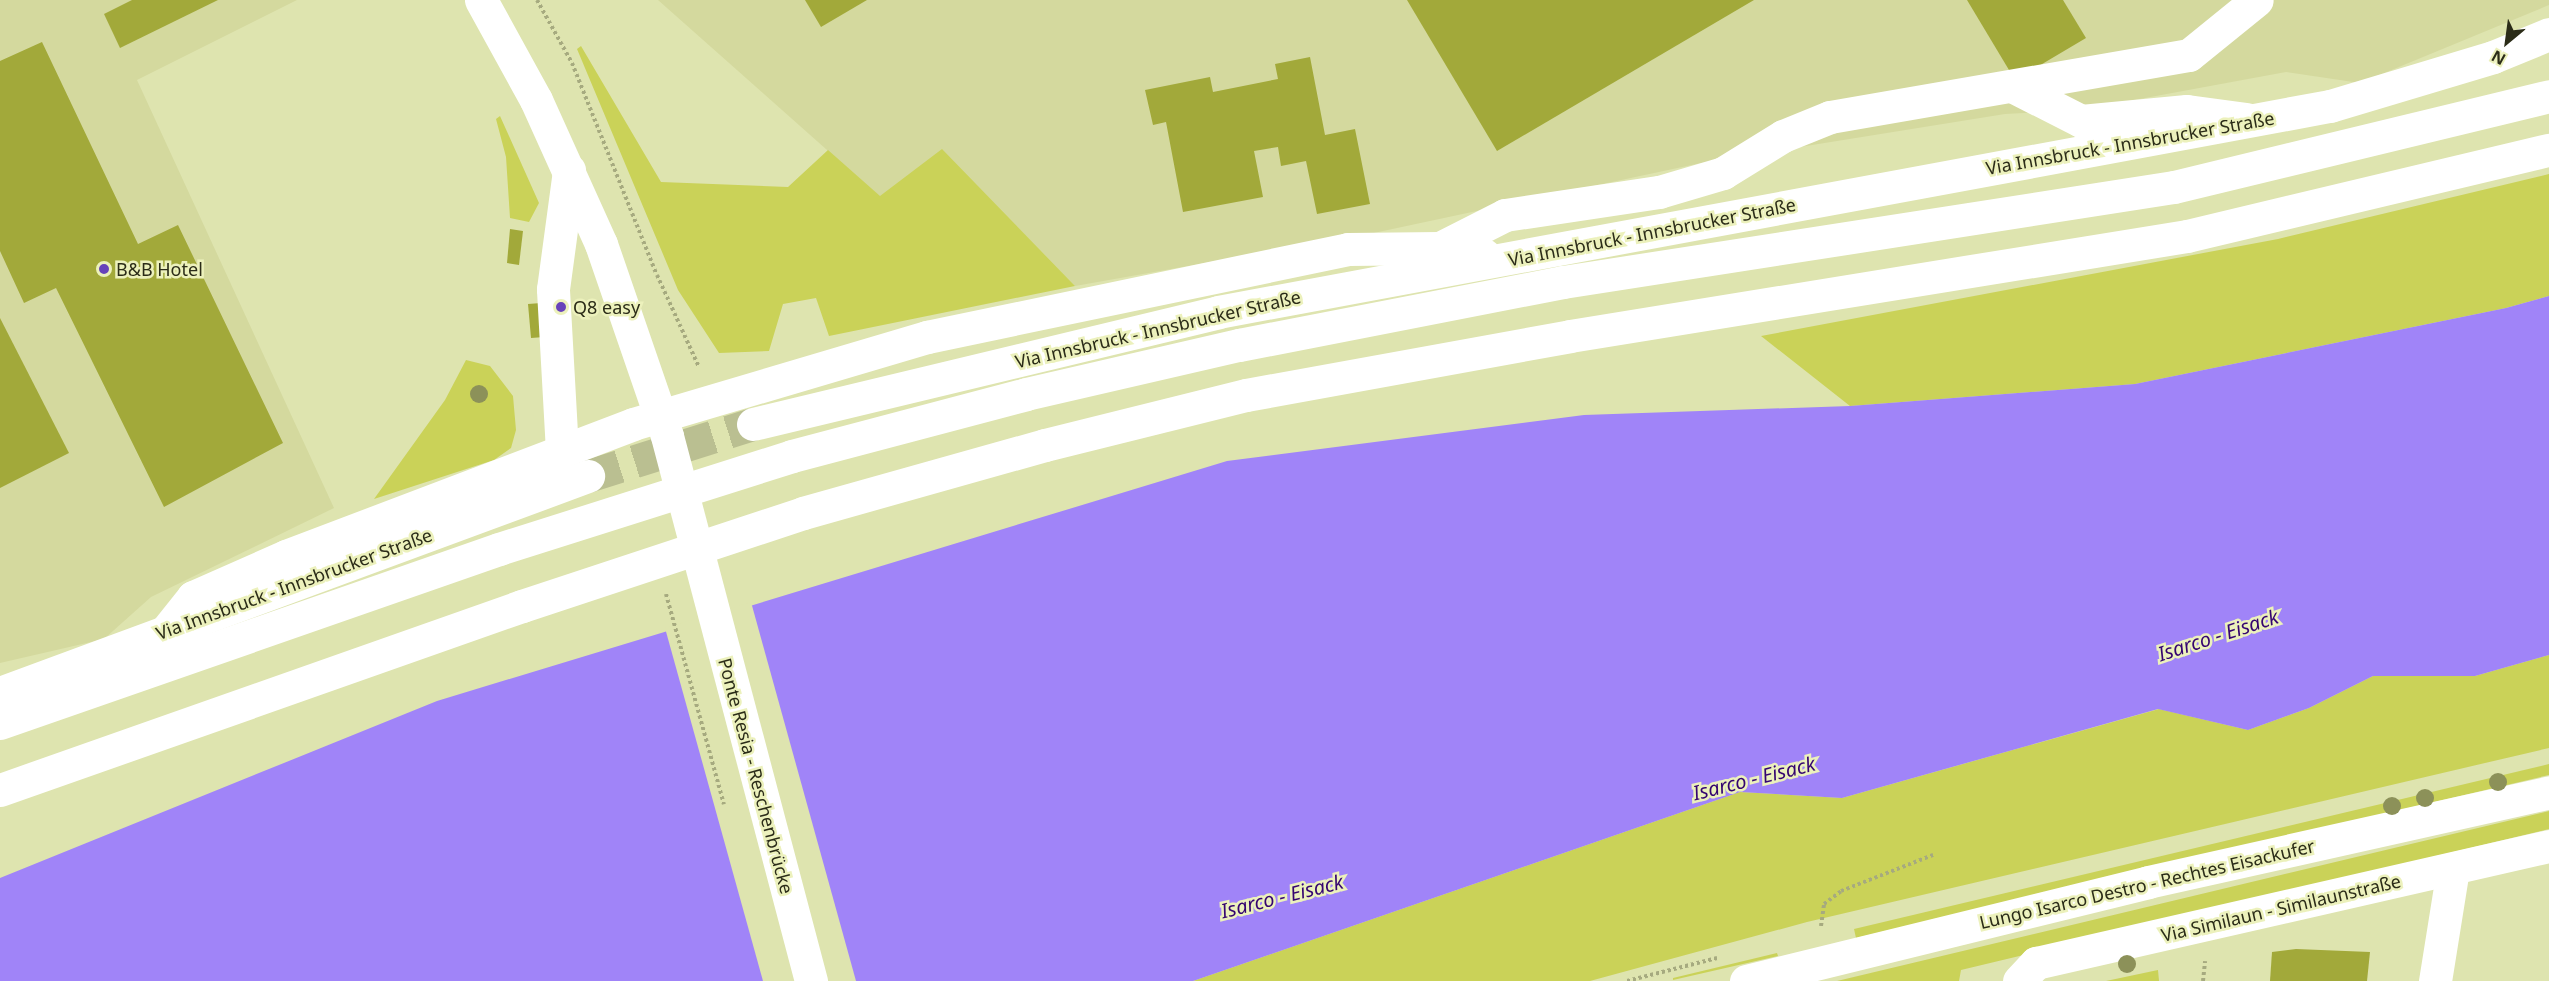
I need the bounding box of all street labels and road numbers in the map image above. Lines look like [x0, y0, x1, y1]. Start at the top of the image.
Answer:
street label: Via Innsbruck - Innsbrucker Straße [1984, 107, 2276, 179]
street label: Via Innsbruck - Innsbrucker Straße [1506, 194, 1798, 270]
street label: Via Innsbruck - Innsbrucker Straße [1013, 286, 1303, 372]
street label: Via Innsbruck - Innsbrucker Straße [153, 524, 435, 644]
street label: Ponte Resia - Reschenbrücke [714, 656, 798, 896]
street label: Lungo Isarco Destro - Rechtes Eisackufer [1977, 835, 2317, 933]
street label: Via Similaun - Similaunstraße [2159, 870, 2403, 946]

